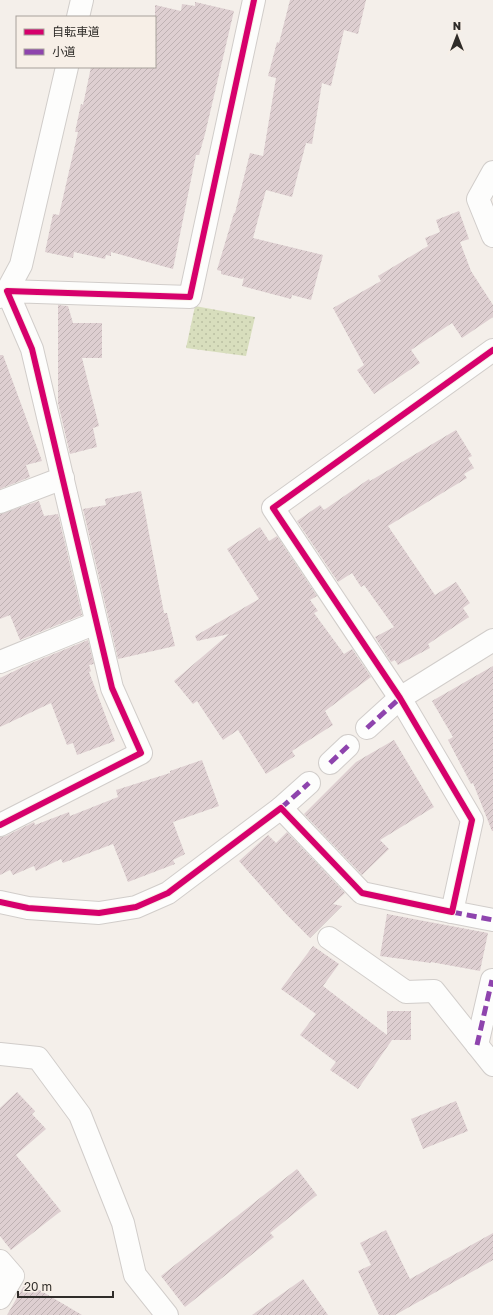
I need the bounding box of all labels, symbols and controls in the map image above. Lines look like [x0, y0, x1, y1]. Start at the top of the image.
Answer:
legend [16, 16, 156, 68]
north arrow [437, 16, 477, 56]
text: N [453, 19, 461, 32]
text: 自転車道 [52, 24, 100, 39]
text: 小道 [52, 44, 76, 59]
scale bar [18, 1273, 113, 1299]
text: 20 m [24, 1279, 52, 1294]

